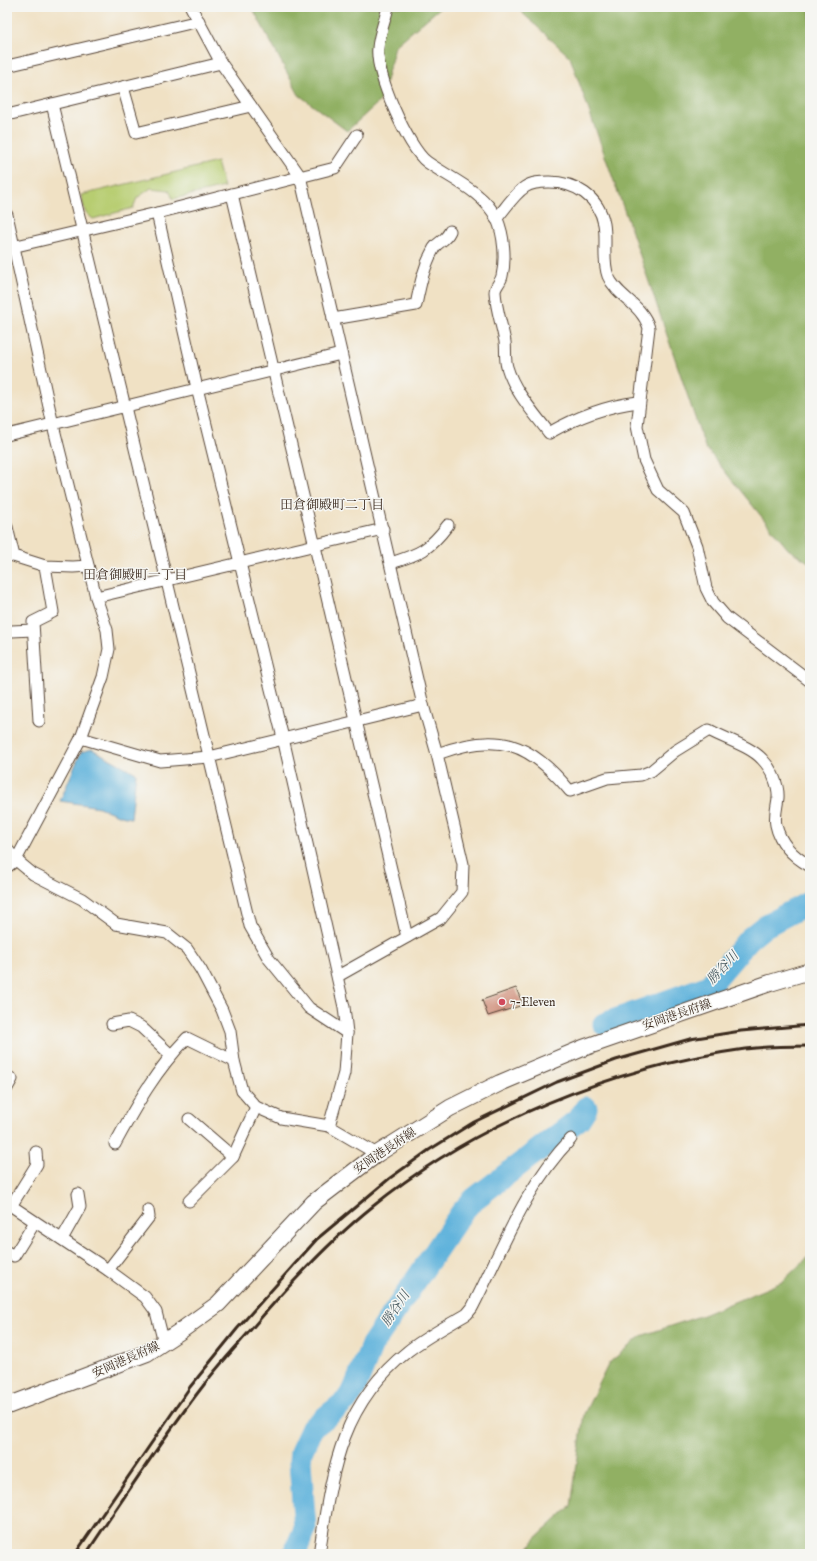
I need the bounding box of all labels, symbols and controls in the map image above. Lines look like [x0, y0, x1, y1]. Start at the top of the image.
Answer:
district label: 田倉御殿町二丁目 [280, 497, 384, 514]
district label: 田倉御殿町一丁目 [83, 567, 187, 584]
water label: 勝谷川 [703, 946, 744, 988]
place label: 7-Eleven [510, 995, 556, 1010]
street label: 安岡港長府線 [641, 996, 713, 1034]
marker: 7-Eleven [497, 997, 507, 1007]
street label: 安岡港長府線 [351, 1125, 419, 1177]
water label: 勝谷川 [378, 1286, 415, 1330]
street label: 安岡港長府線 [90, 1339, 162, 1381]

